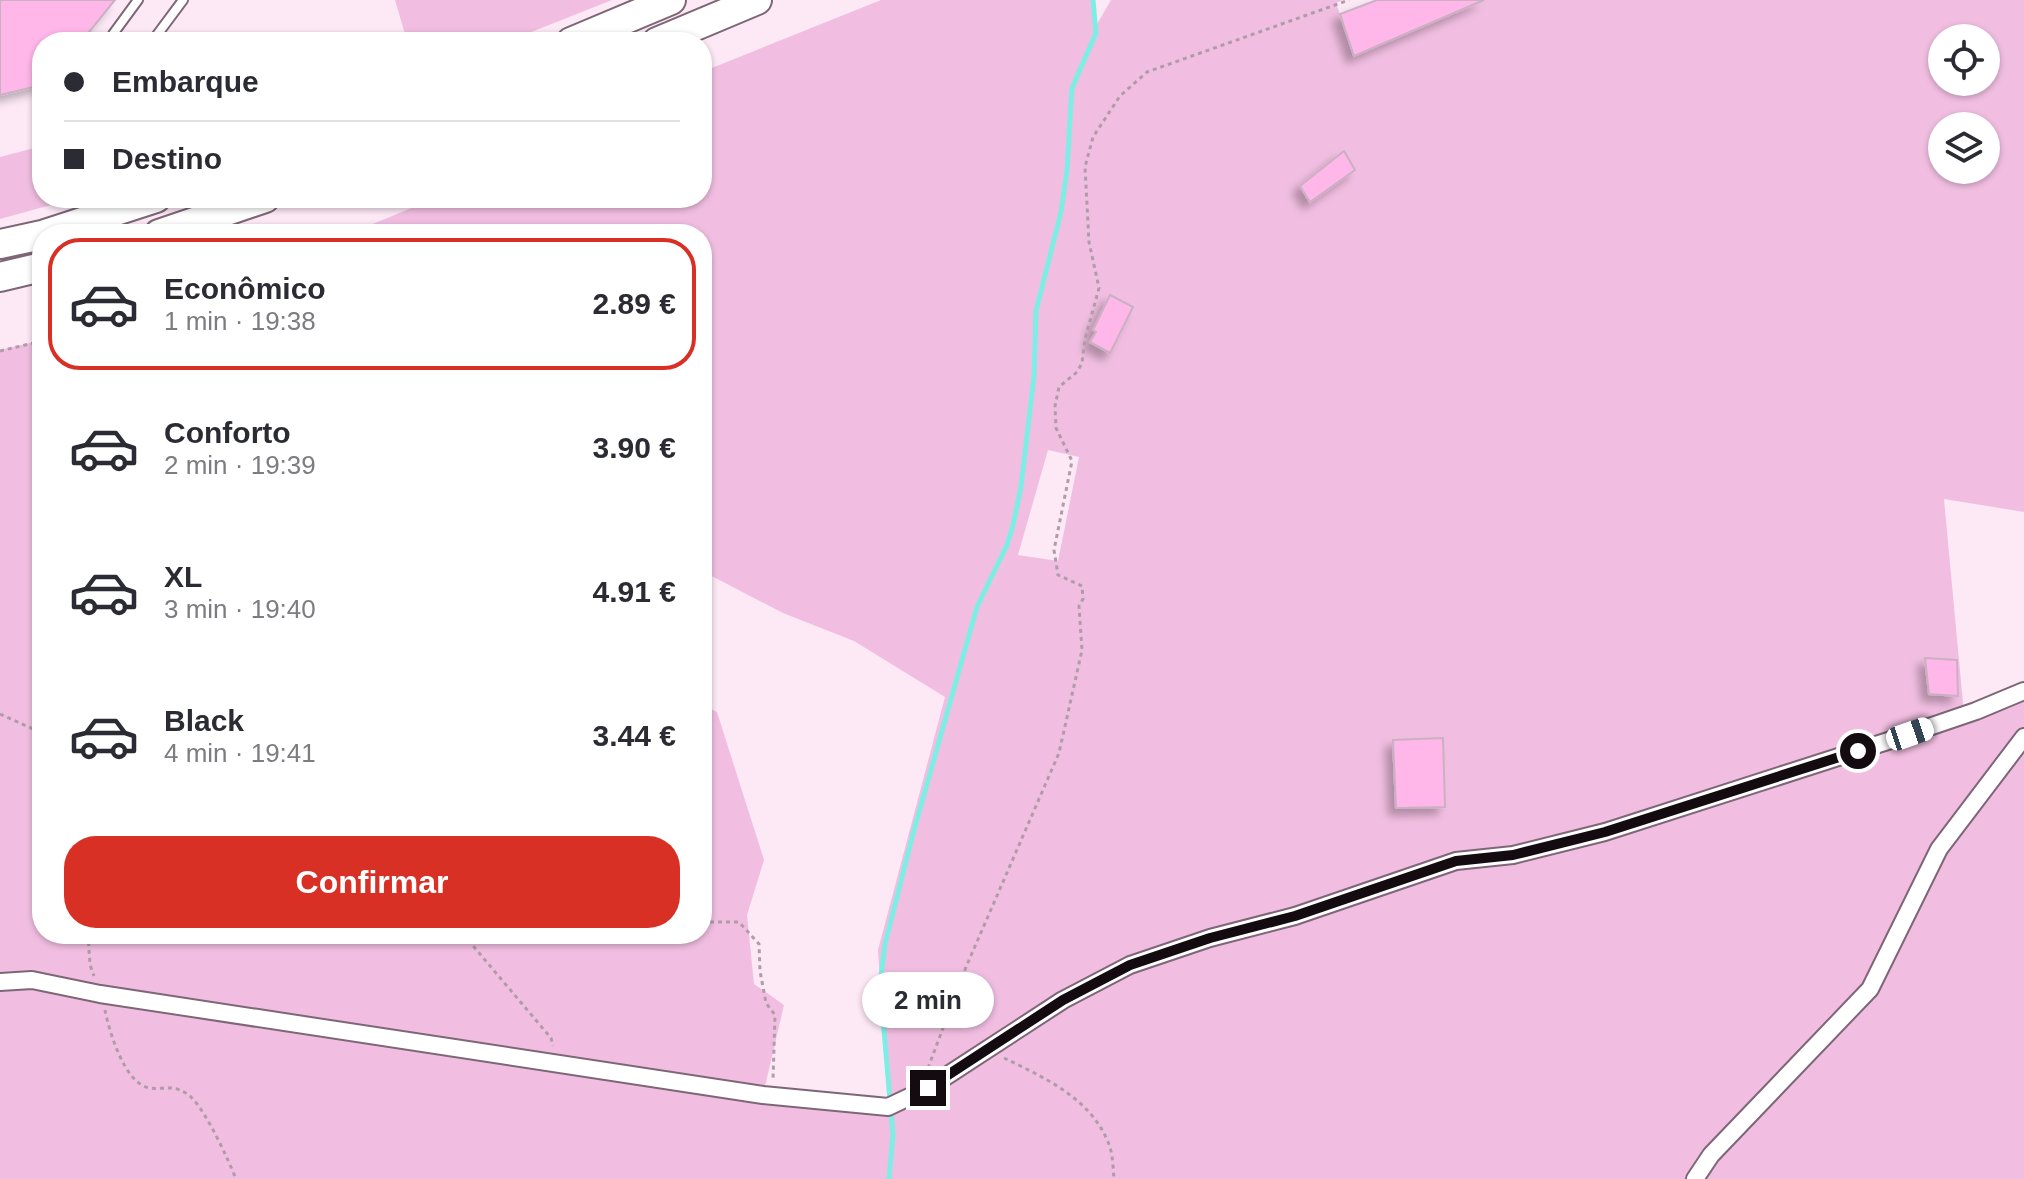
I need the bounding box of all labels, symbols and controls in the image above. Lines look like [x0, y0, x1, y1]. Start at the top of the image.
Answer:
map controls [1928, 24, 2000, 184]
button: locate [1928, 24, 2000, 96]
text: Embarque [112, 65, 259, 98]
button: layers [1928, 112, 2000, 184]
text: Destino [112, 142, 222, 175]
icon: car [68, 268, 140, 340]
text: Econômico [164, 272, 326, 305]
text: 2.89 € [593, 287, 676, 320]
text: 1 min · 19:38 [164, 306, 316, 336]
icon: car [68, 412, 140, 484]
text: Conforto [164, 416, 291, 449]
text: 3.90 € [593, 431, 676, 464]
text: 2 min · 19:39 [164, 450, 316, 480]
icon: car [68, 556, 140, 628]
text: XL [164, 560, 202, 593]
text: 4.91 € [593, 575, 676, 608]
text: 3 min · 19:40 [164, 594, 316, 624]
icon: car [68, 700, 140, 772]
text: Black [164, 704, 244, 737]
car [1883, 715, 1937, 753]
text: 3.44 € [593, 719, 676, 752]
route start [1840, 733, 1876, 769]
text: 4 min · 19:41 [164, 738, 316, 768]
button: Confirmar [64, 836, 680, 928]
callout: 2 min [862, 972, 994, 1028]
text: 2 min [894, 985, 962, 1015]
route end [910, 1070, 946, 1106]

